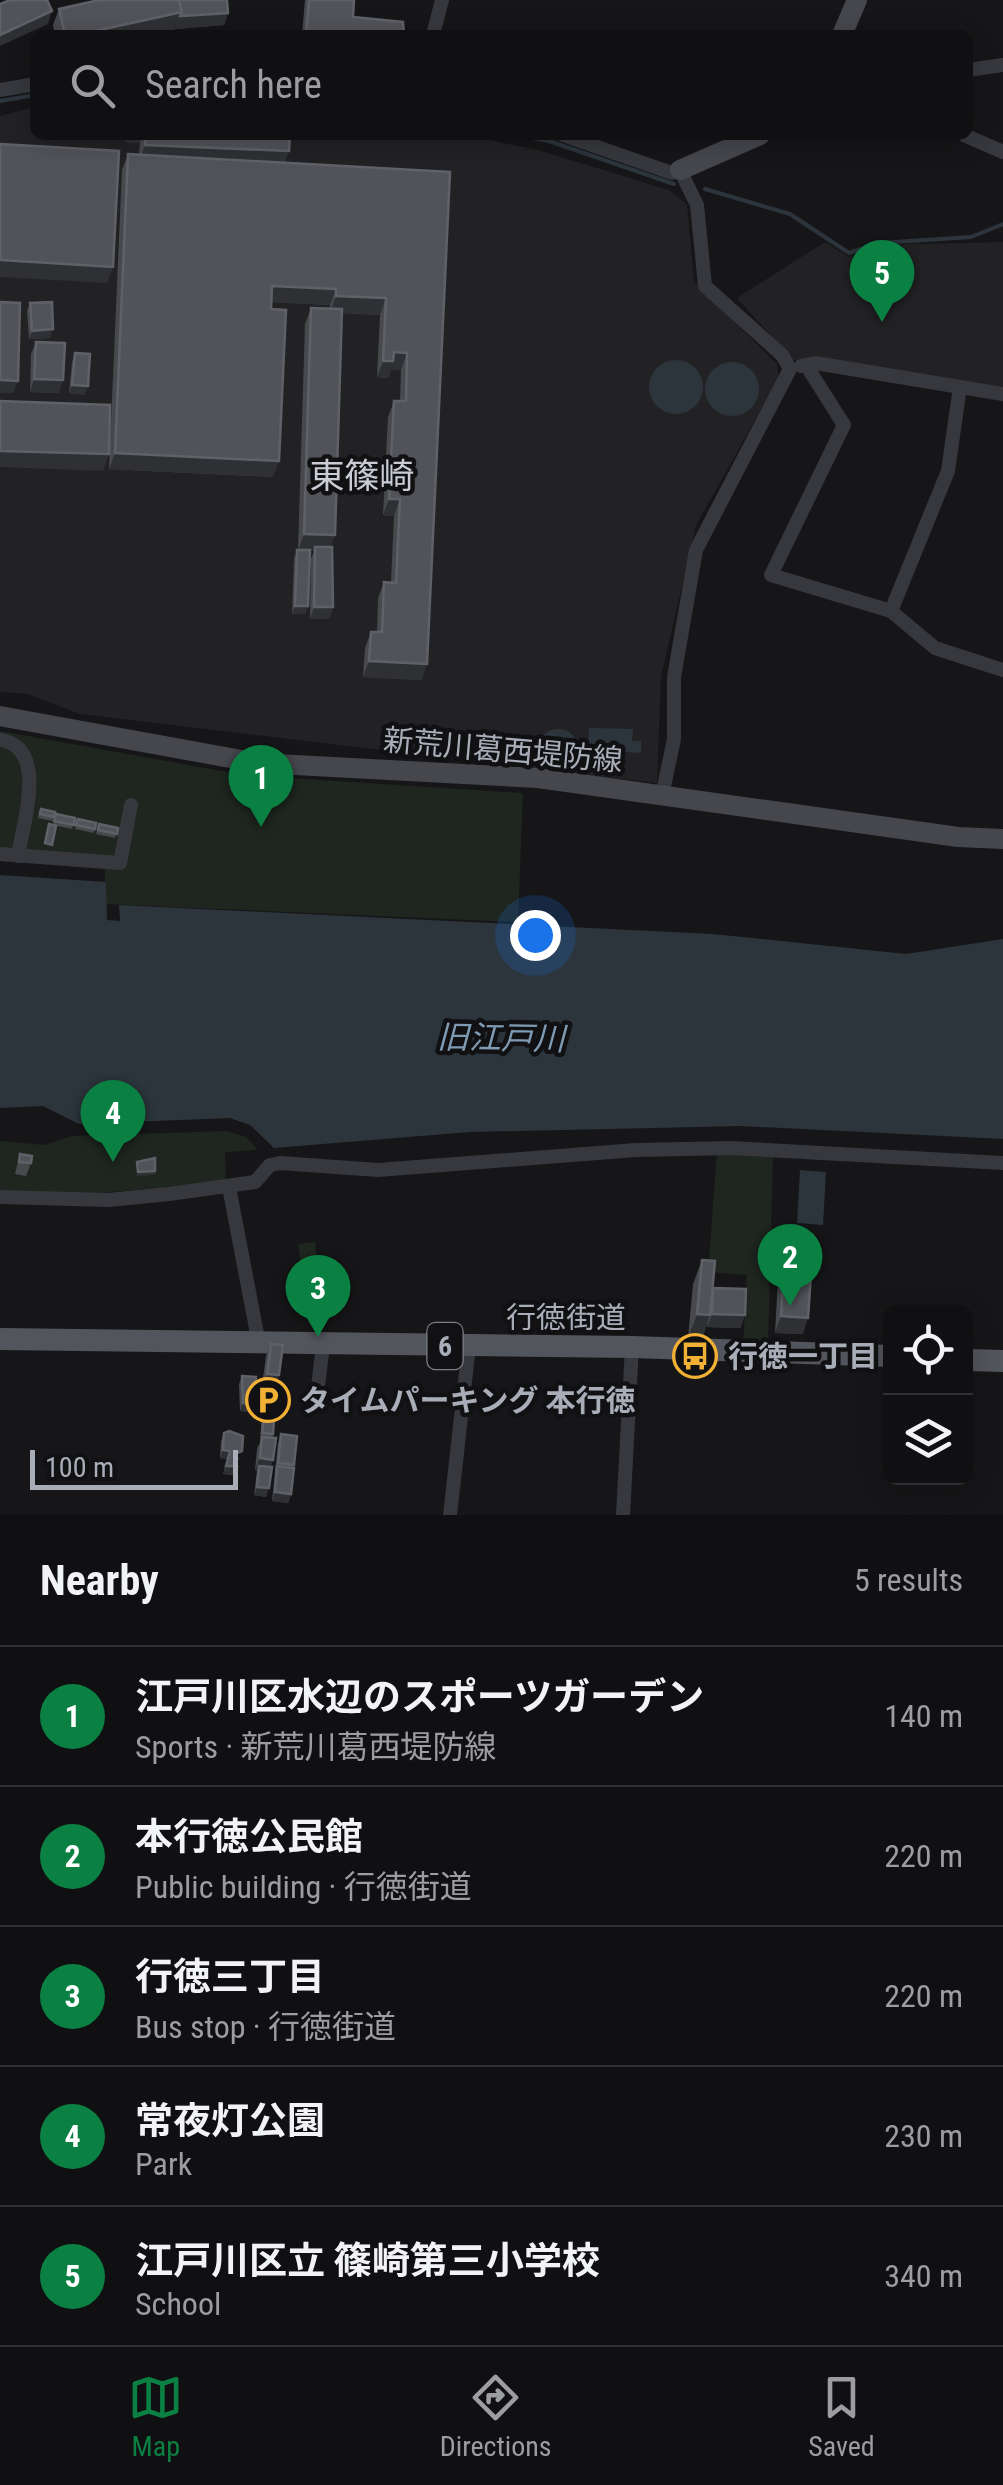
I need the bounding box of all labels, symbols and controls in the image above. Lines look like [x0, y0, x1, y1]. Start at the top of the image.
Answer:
search box [30, 30, 973, 140]
icon: search [65, 58, 120, 113]
text: Search here [145, 63, 322, 107]
pin: 5 [850, 240, 914, 322]
district label: 東篠崎 [309, 456, 415, 497]
street label: 新荒川葛西堤防線 [382, 722, 624, 778]
pin: 1 [228, 744, 294, 827]
your location [510, 910, 561, 961]
water label: 旧江戸川 [437, 1018, 568, 1058]
pin: 4 [80, 1080, 146, 1162]
pin: 2 [758, 1224, 822, 1306]
pin: 3 [286, 1254, 350, 1337]
street label: 行徳街道 [506, 1300, 626, 1335]
map controls [883, 1305, 973, 1485]
button: locate [883, 1305, 973, 1395]
road number: 6 [428, 1323, 462, 1369]
bus stop icon: 行徳一丁目 [672, 1333, 718, 1379]
place label: 行徳一丁目 [728, 1339, 878, 1374]
parking icon: タイムパーキング 本行徳 [245, 1377, 291, 1423]
place label: タイムパーキング 本行徳 [300, 1383, 635, 1418]
button: layers [883, 1395, 973, 1485]
scale bar [30, 1445, 238, 1490]
text: 100 m [45, 1451, 114, 1484]
text: Nearby [40, 1556, 159, 1605]
text: 5 results [854, 1561, 963, 1599]
text: 江戸川区水辺のスポーツガーデン [135, 1675, 704, 1719]
text: 1 [64, 1697, 81, 1735]
text: 140 m [884, 1697, 963, 1735]
text: Sports · 新荒川葛西堤防線 [135, 1728, 497, 1766]
text: 本行徳公民館 [135, 1815, 363, 1859]
text: 2 [64, 1837, 81, 1875]
text: 220 m [884, 1837, 963, 1875]
text: Public building · 行徳街道 [135, 1868, 472, 1906]
text: 行徳三丁目 [135, 1955, 325, 1999]
text: 3 [64, 1977, 81, 2015]
text: 220 m [884, 1977, 963, 2015]
text: Bus stop · 行徳街道 [135, 2008, 396, 2046]
text: 常夜灯公園 [135, 2099, 325, 2143]
text: 4 [64, 2117, 81, 2155]
text: 230 m [884, 2117, 963, 2155]
text: Park [135, 2145, 192, 2183]
text: 江戸川区立 篠崎第三小学校 [135, 2239, 600, 2283]
text: 5 [64, 2257, 81, 2295]
text: 340 m [884, 2257, 963, 2295]
text: School [135, 2285, 221, 2323]
tab: Map [128, 2370, 183, 2463]
tab: Directions [440, 2370, 552, 2463]
tab: Saved [808, 2370, 875, 2463]

